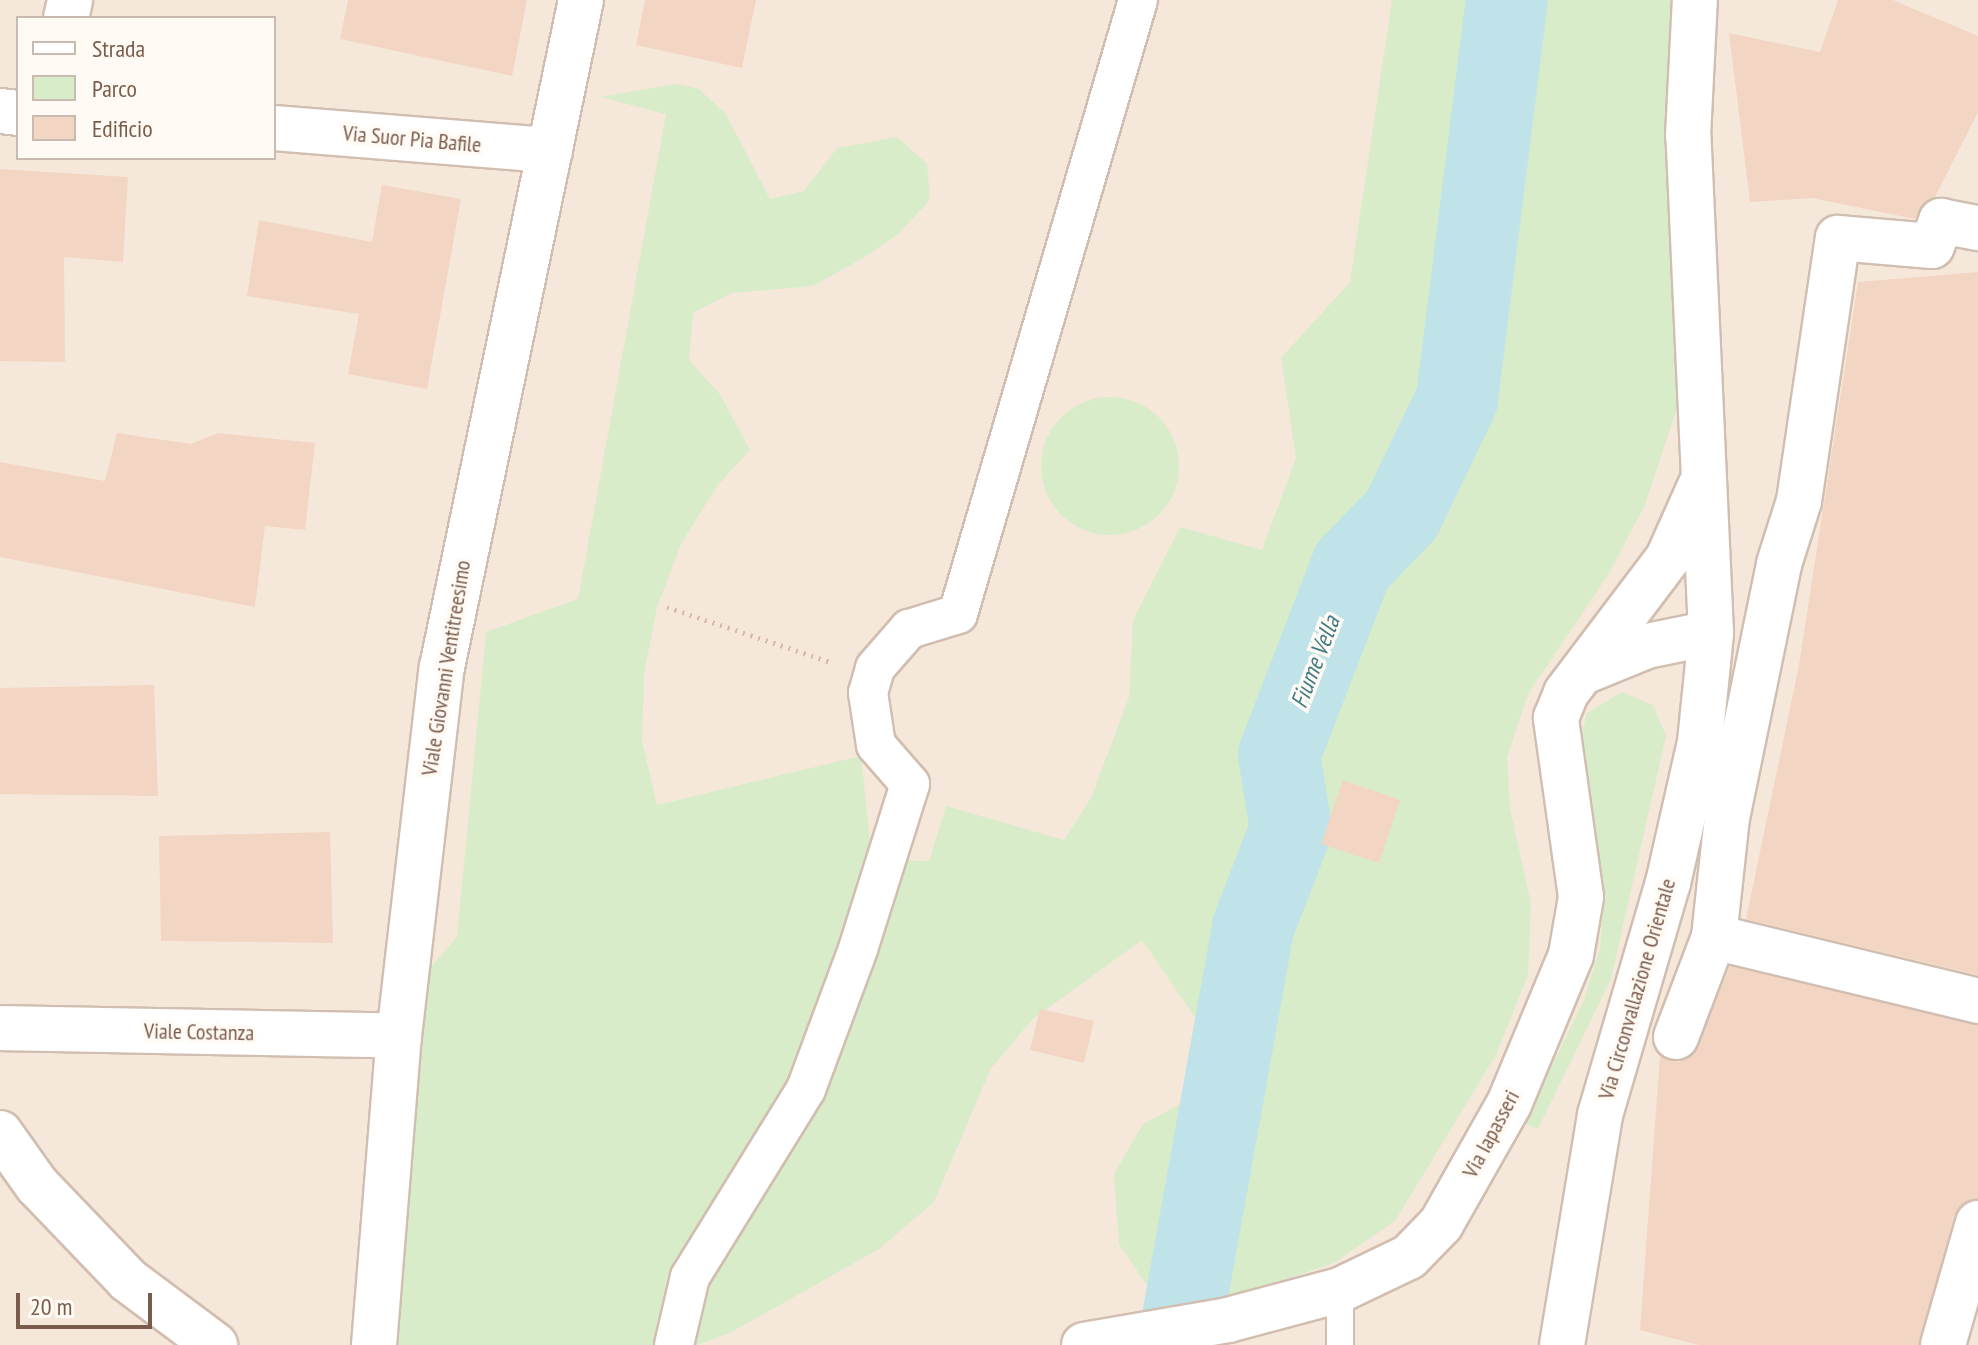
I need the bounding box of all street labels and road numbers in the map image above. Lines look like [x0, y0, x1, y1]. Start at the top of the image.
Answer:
street label: Via Suor Pia Bafile [342, 120, 482, 158]
street label: Viale Giovanni Ventitreesimo [416, 558, 476, 778]
street label: Via Circonvallazione Orientale [1593, 875, 1681, 1103]
street label: Viale Costanza [144, 1018, 254, 1046]
street label: Via Iapasseri [1457, 1086, 1525, 1182]

